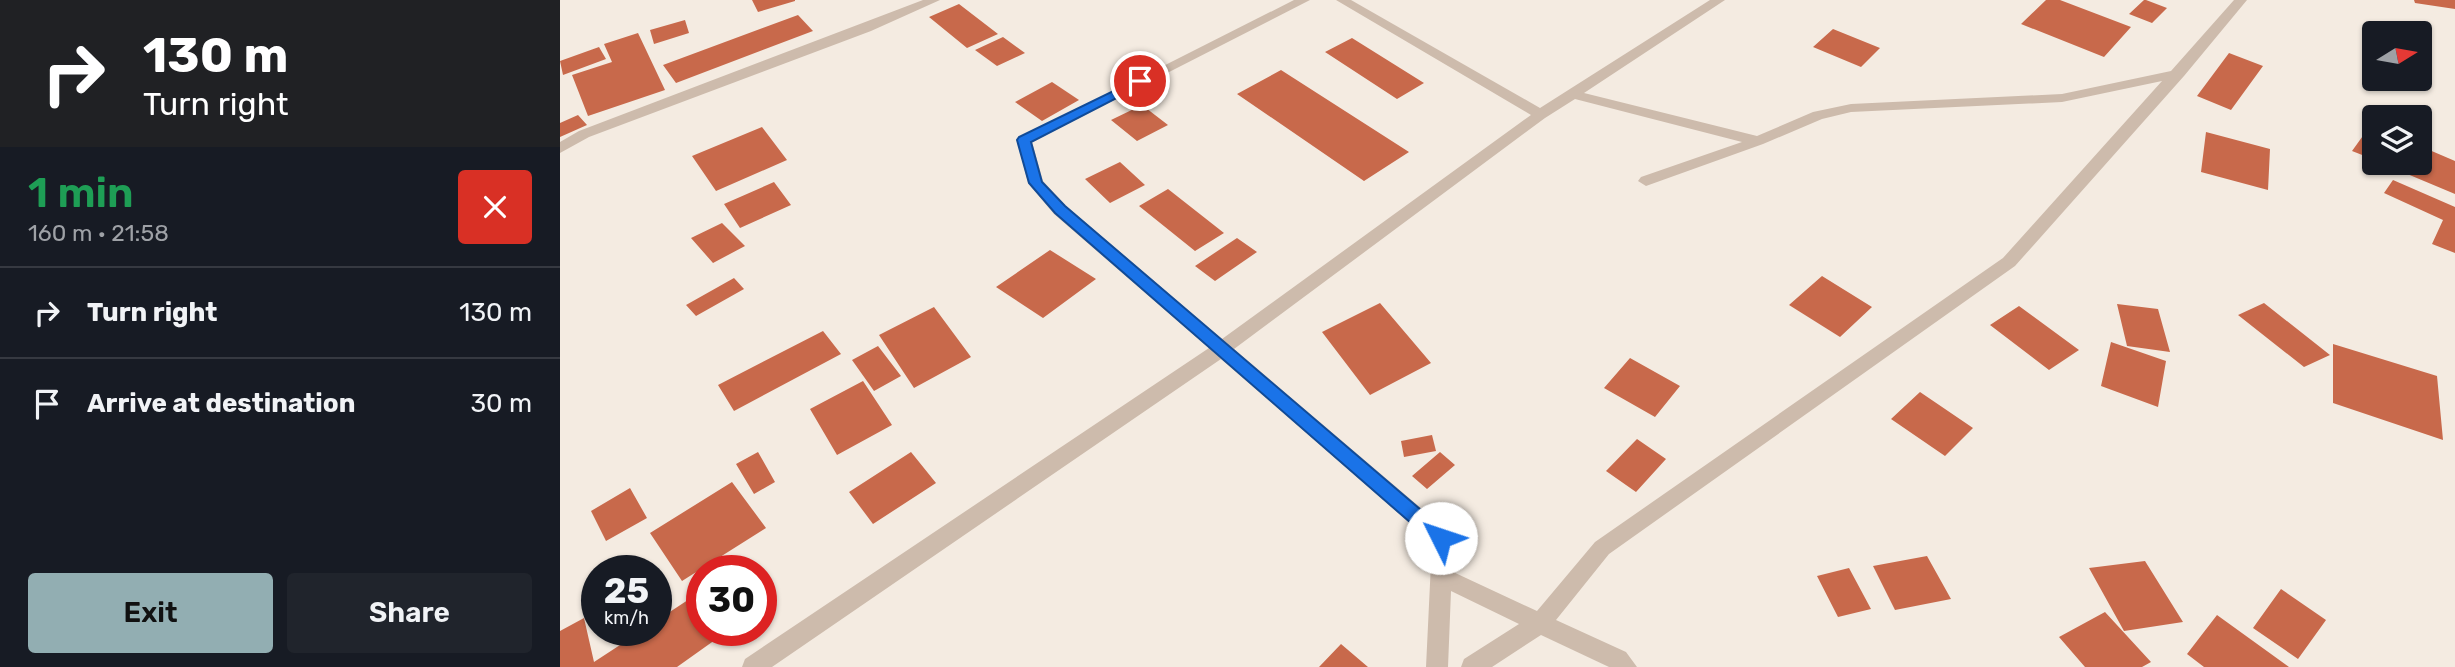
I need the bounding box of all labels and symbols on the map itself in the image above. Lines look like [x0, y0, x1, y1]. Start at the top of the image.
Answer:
north arrow [2362, 21, 2432, 91]
pin [1110, 51, 1170, 111]
position arrow [1404, 501, 1478, 575]
speed limit sign: 30 [686, 555, 777, 646]

